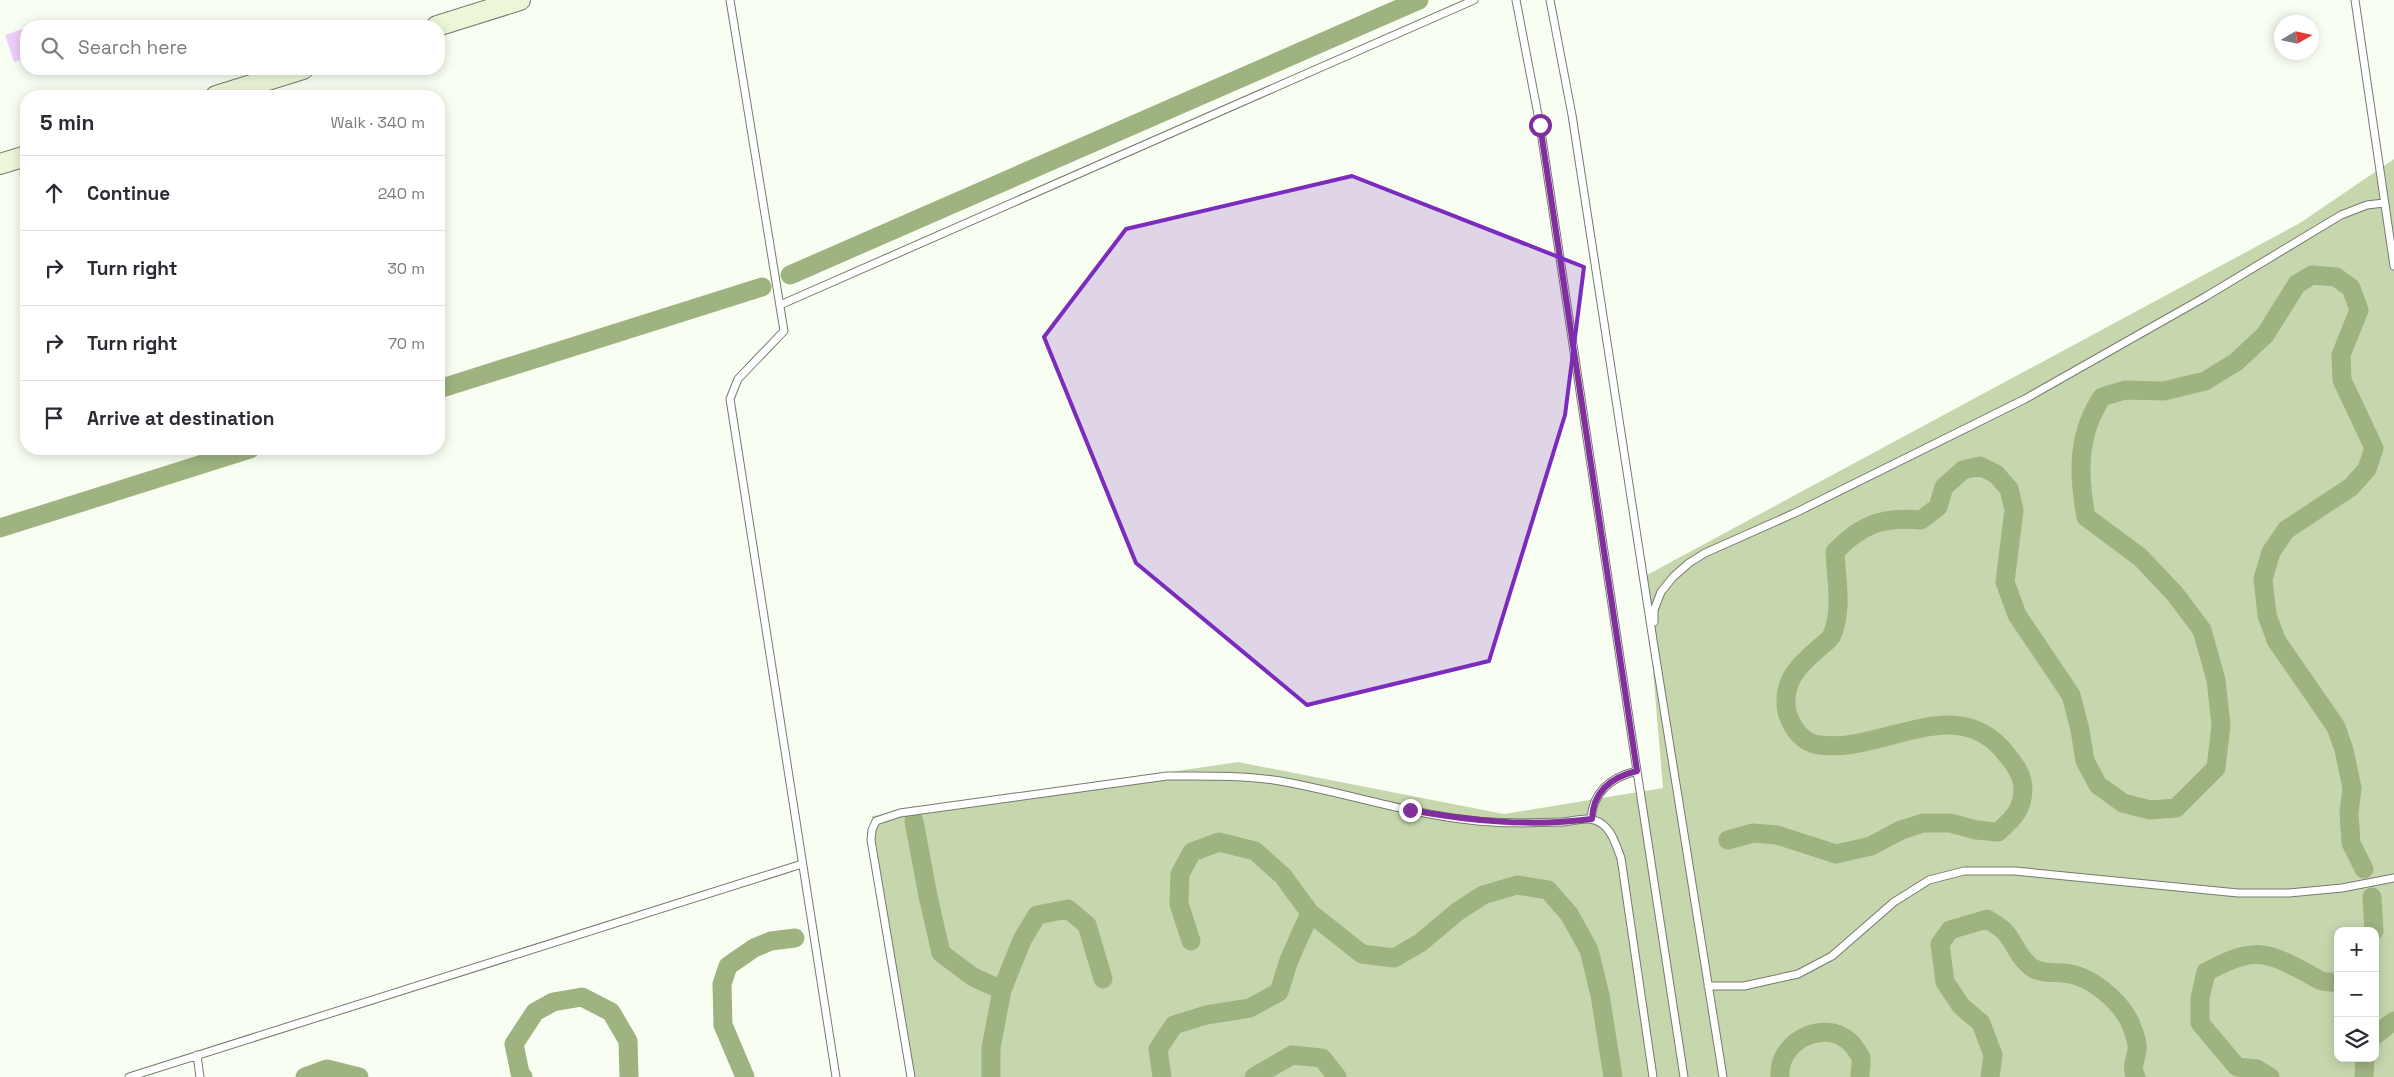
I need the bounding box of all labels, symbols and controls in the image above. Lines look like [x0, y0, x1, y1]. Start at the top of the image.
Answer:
north arrow [2274, 15, 2319, 60]
search box [20, 20, 445, 75]
icon: search [38, 34, 66, 62]
text: Search here [78, 35, 188, 60]
text: 5 min [40, 109, 94, 136]
text: Walk · 340 m [330, 112, 425, 133]
route start [1529, 114, 1552, 137]
icon: ahead [40, 179, 68, 207]
text: Continue [87, 181, 170, 206]
text: 240 m [378, 183, 425, 204]
icon: right [40, 254, 68, 282]
text: Turn right [87, 256, 177, 281]
text: 30 m [387, 258, 425, 279]
icon: right [40, 329, 68, 357]
text: Turn right [87, 331, 177, 356]
text: 70 m [388, 333, 425, 354]
icon: arrive [40, 404, 68, 432]
text: Arrive at destination [87, 406, 275, 431]
route end [1399, 799, 1422, 822]
map controls [2334, 927, 2379, 1062]
button: + [2334, 927, 2379, 972]
button: − [2334, 972, 2379, 1017]
button: layers [2334, 1017, 2379, 1062]

